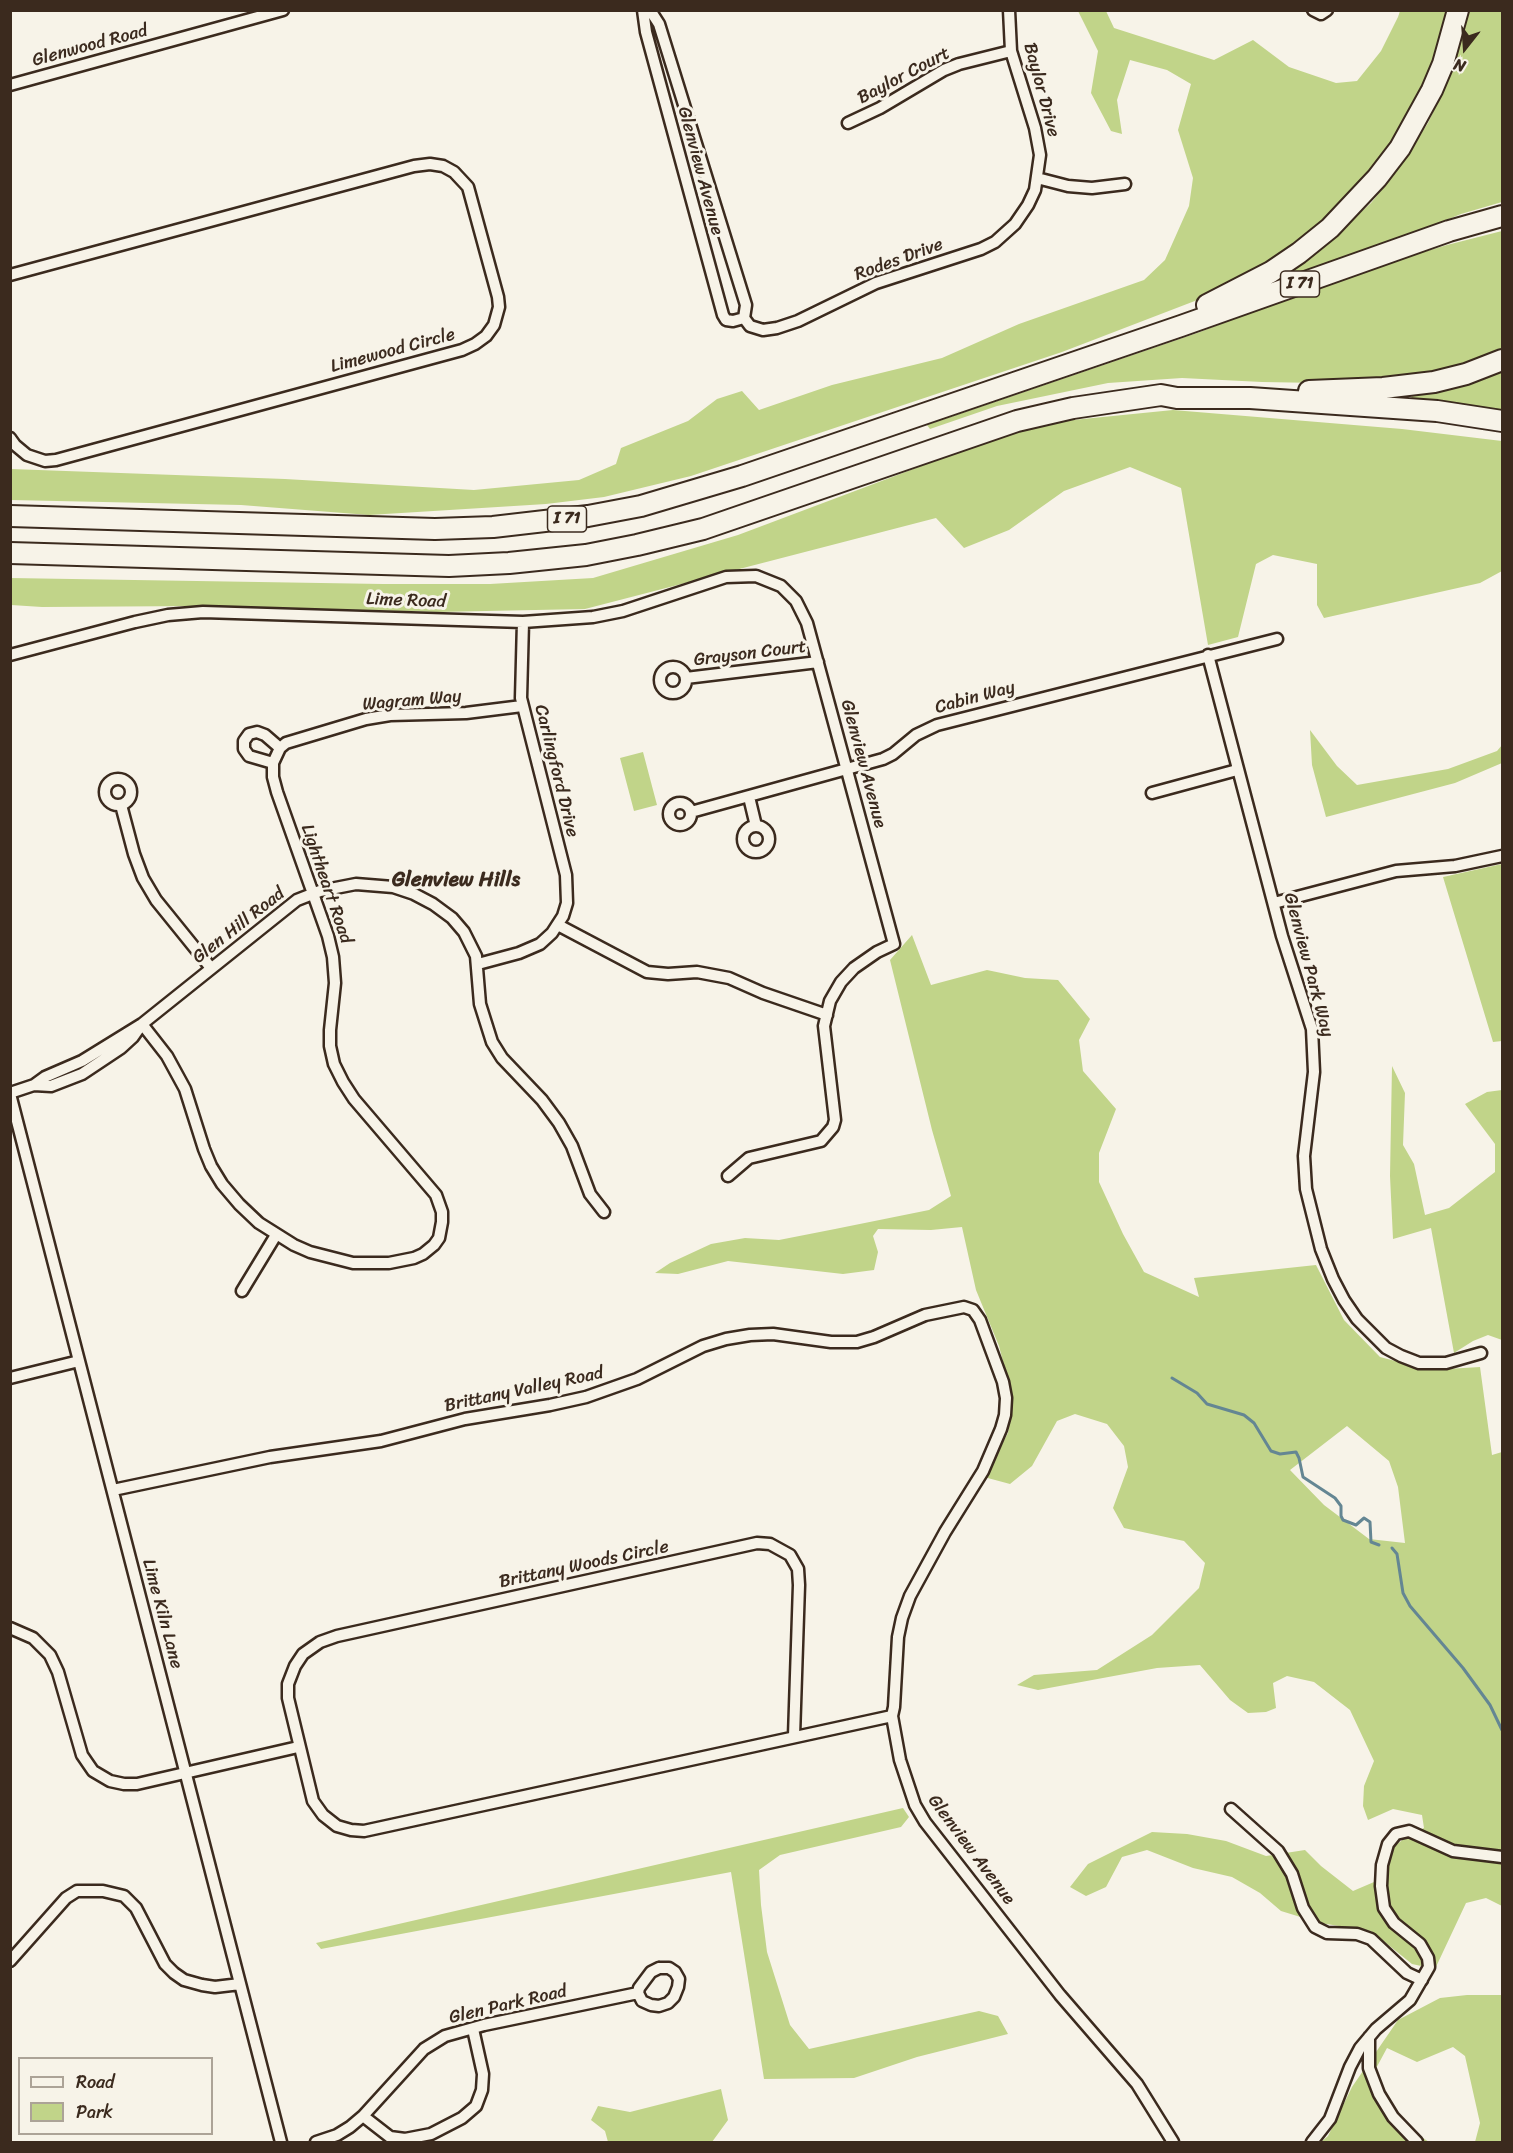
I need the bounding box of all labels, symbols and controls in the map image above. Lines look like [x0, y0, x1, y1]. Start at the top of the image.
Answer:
north arrow [1435, 18, 1495, 78]
street label: Glenwood Road [30, 20, 150, 72]
street label: Baylor Drive [1018, 40, 1064, 140]
street label: Baylor Court [854, 43, 954, 109]
text: N [1450, 50, 1469, 81]
street label: Glenview Avenue [673, 105, 727, 237]
street label: Rodes Drive [852, 234, 946, 286]
road number: I 71 [1280, 271, 1320, 297]
street label: Limewood Circle [328, 324, 458, 378]
road number: I 71 [548, 506, 586, 532]
street label: Lime Road [366, 589, 446, 613]
street label: Grayson Court [693, 636, 807, 672]
street label: Cabin Way [933, 677, 1017, 719]
street label: Wagram Way [362, 686, 462, 716]
street label: Glenview Avenue [836, 698, 890, 830]
street label: Carlingford Drive [529, 703, 583, 839]
street label: Lightheart Road [295, 822, 357, 946]
district label: Glenview Hills [392, 868, 520, 894]
street label: Glen Hill Road [189, 883, 289, 969]
street label: Glenview Park Way [1278, 891, 1338, 1039]
street label: Brittany Valley Road [443, 1363, 605, 1417]
street label: Brittany Woods Circle [497, 1536, 671, 1594]
street label: Lime Kiln Lane [137, 1557, 187, 1671]
street label: Glenview Avenue [923, 1791, 1019, 1909]
street label: Glen Park Road [447, 1981, 569, 2029]
legend [18, 2057, 213, 2135]
text: Road [76, 2066, 115, 2098]
text: Park [76, 2096, 113, 2128]

